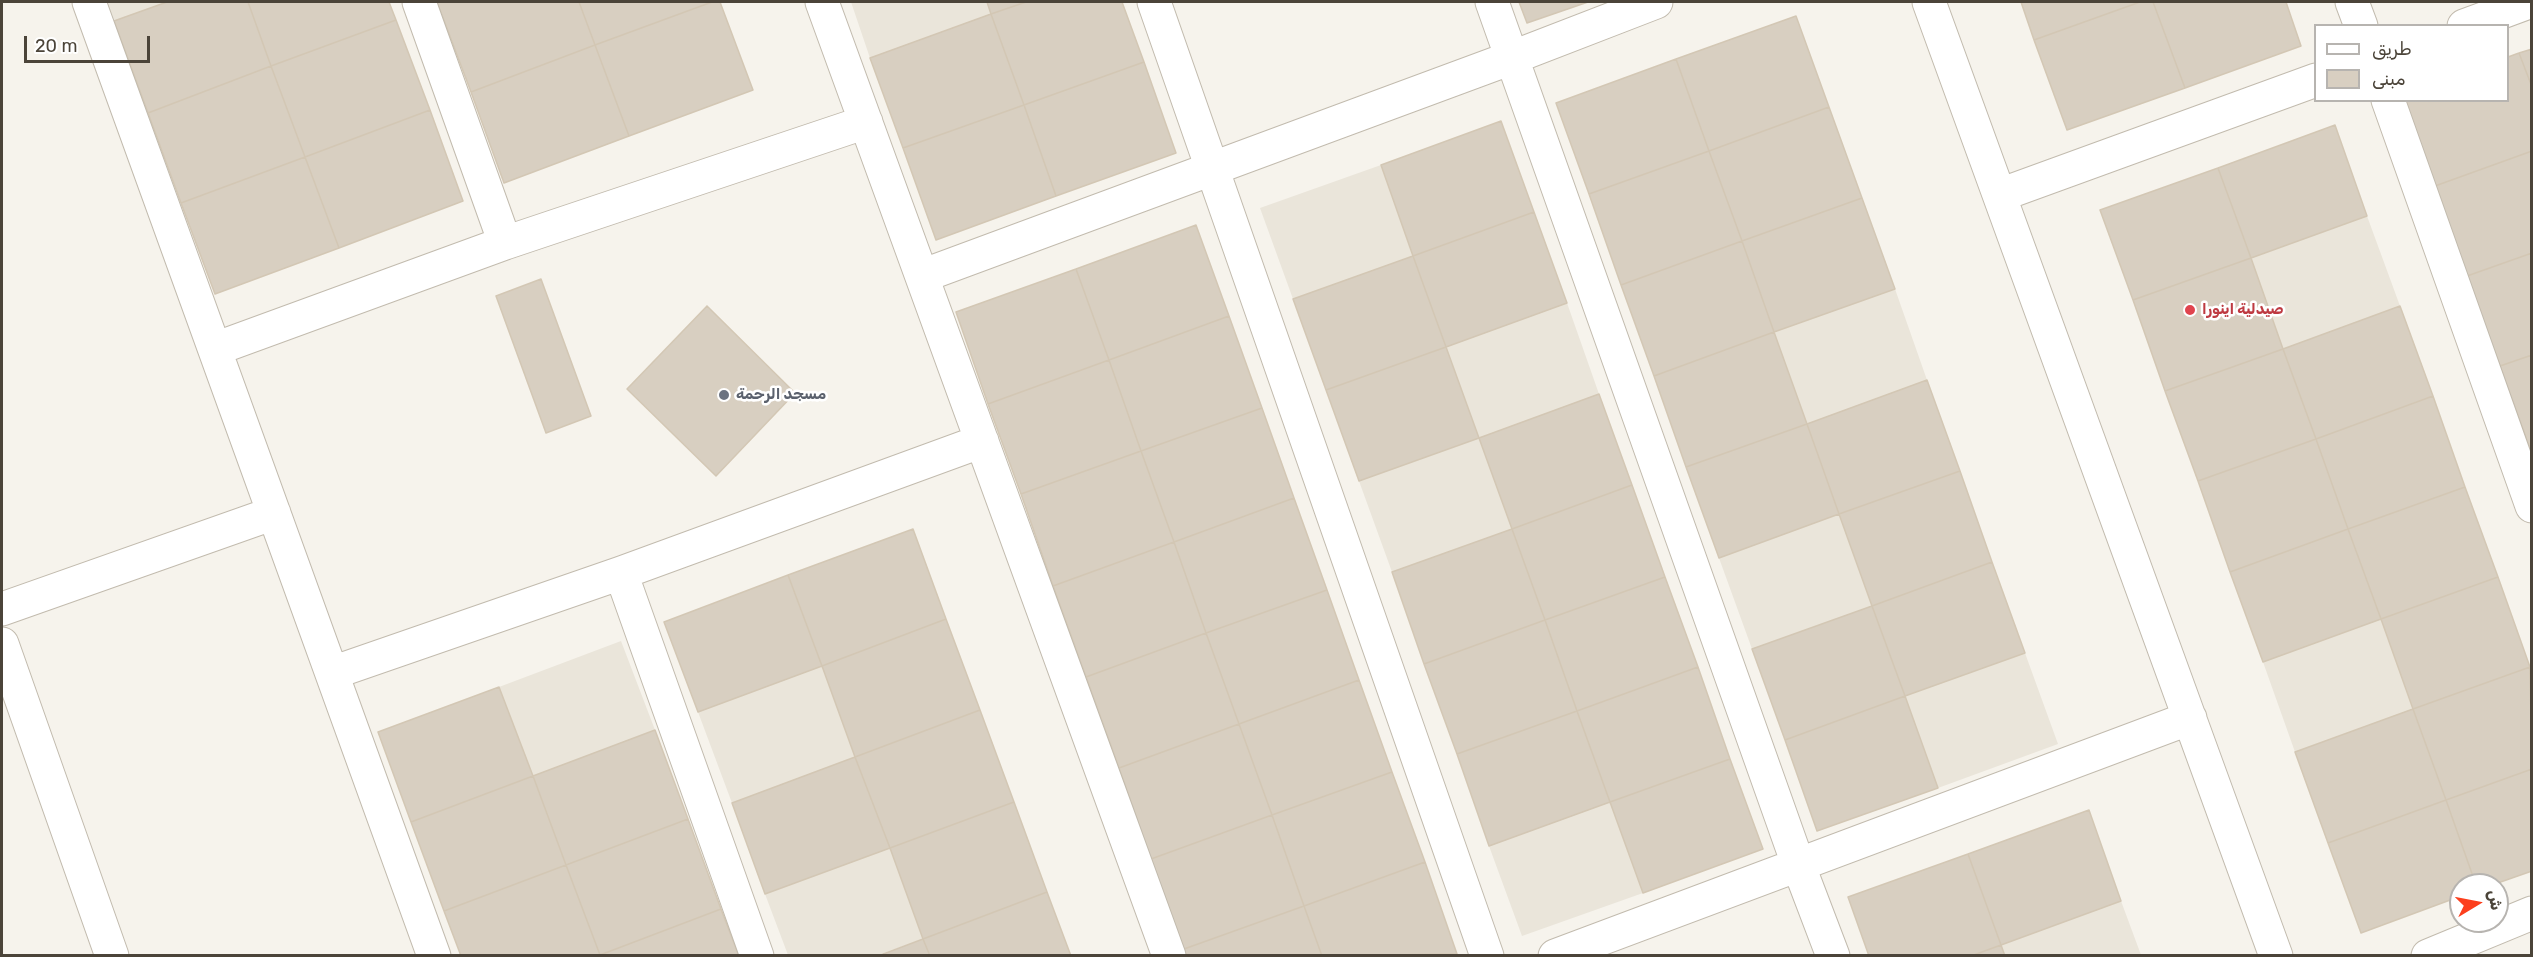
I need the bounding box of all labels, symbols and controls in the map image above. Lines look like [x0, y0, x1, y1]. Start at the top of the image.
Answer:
scale bar [27, 24, 153, 62]
legend [2314, 24, 2509, 102]
text: 20 m [35, 35, 77, 57]
text: طريق [2372, 38, 2412, 60]
text: مبنى [2372, 68, 2406, 90]
place label: صيدلية اينورا [2202, 301, 2284, 319]
marker: صيدلية اينورا [2183, 303, 2197, 317]
place label: مسجد الرحمة [736, 386, 826, 404]
marker: مسجد الرحمة [717, 388, 731, 402]
north arrow [2449, 873, 2509, 933]
text: ش [2484, 888, 2506, 912]

